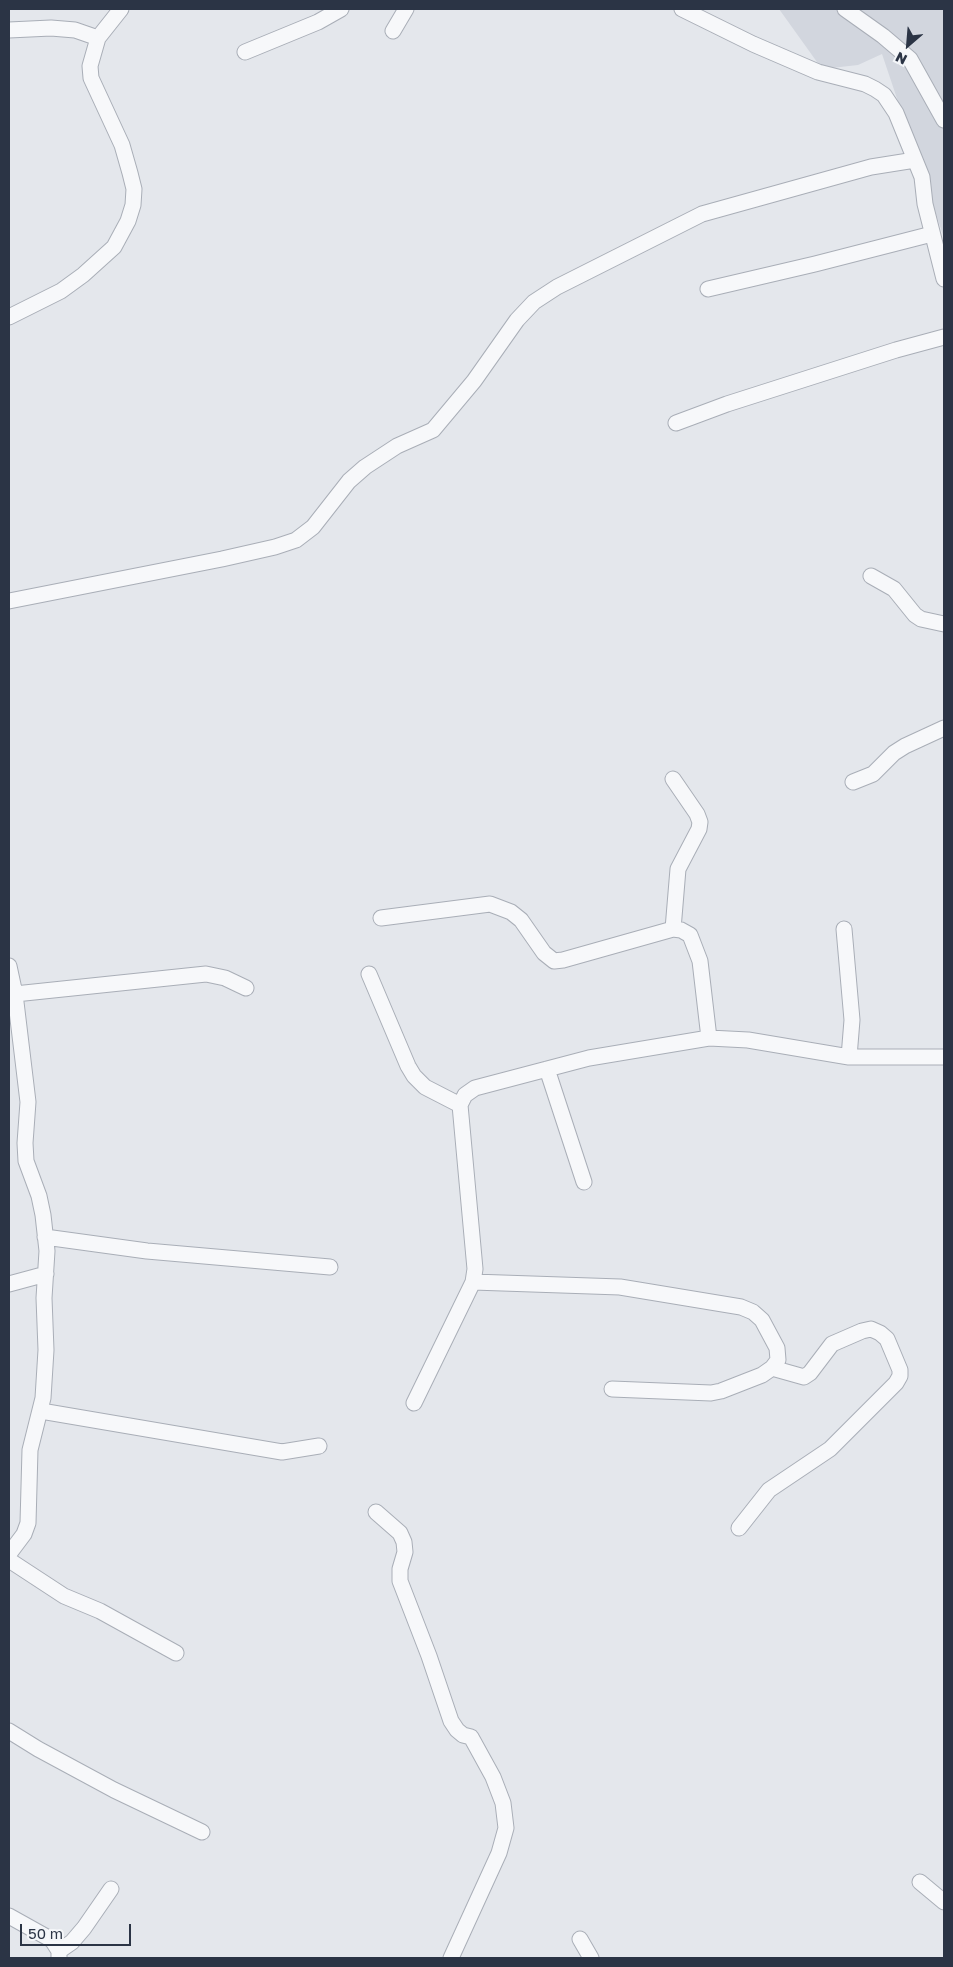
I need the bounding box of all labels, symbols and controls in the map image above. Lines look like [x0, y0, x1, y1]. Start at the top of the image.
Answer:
north arrow [883, 20, 933, 70]
text: N [892, 49, 910, 69]
scale bar [22, 1914, 134, 1946]
text: 50 m [28, 1924, 63, 1942]

